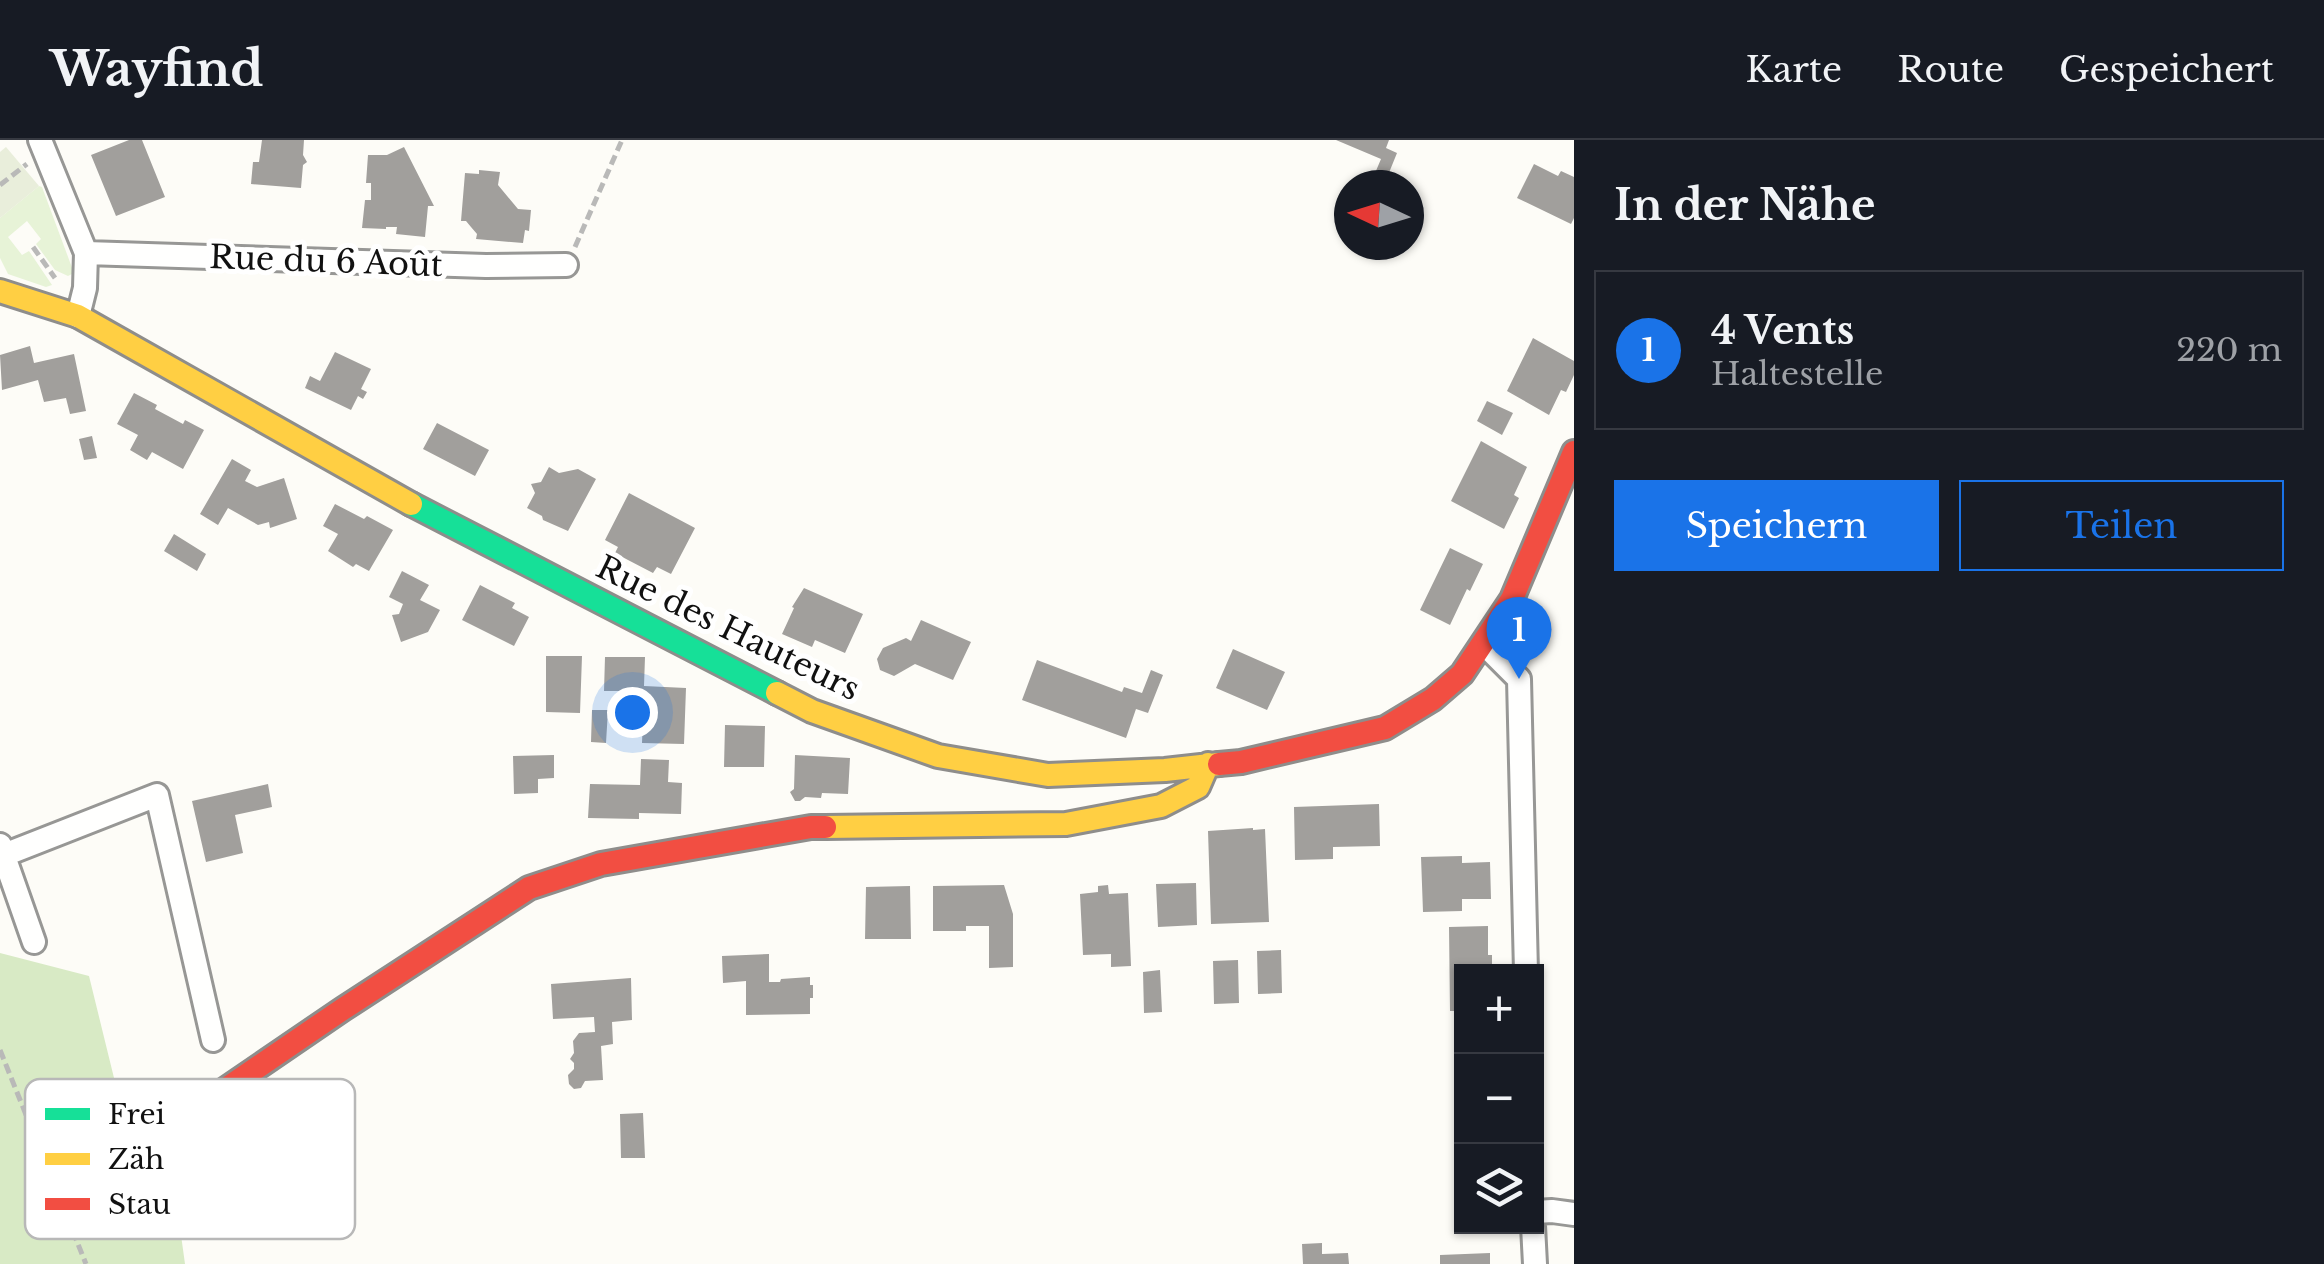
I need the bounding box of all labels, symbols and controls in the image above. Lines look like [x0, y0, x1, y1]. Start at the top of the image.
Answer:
text: Wayfind [50, 39, 264, 99]
text: Karte [1746, 48, 1842, 91]
text: Route [1897, 48, 2004, 91]
text: Gespeichert [2059, 48, 2274, 91]
north arrow [1334, 170, 1424, 260]
text: In der Nähe [1614, 179, 1876, 231]
street label: Rue du 6 Août [209, 237, 443, 285]
text: 4 Vents [1711, 307, 1854, 354]
text: 1 [1642, 330, 1655, 370]
text: 220 m [2176, 330, 2282, 370]
text: Haltestelle [1711, 354, 1883, 394]
button: Speichern [1614, 480, 1939, 571]
button: Teilen [1959, 480, 2284, 571]
street label: Rue des Hauteurs [590, 547, 866, 709]
pin: 1 [1486, 596, 1552, 679]
your location [607, 687, 658, 738]
map controls [1454, 964, 1544, 1234]
button: + [1454, 964, 1544, 1054]
button: − [1454, 1054, 1544, 1144]
legend [25, 1079, 355, 1239]
text: Frei [108, 1097, 165, 1132]
text: Zäh [108, 1142, 164, 1177]
button: layers [1454, 1144, 1544, 1234]
text: Stau [108, 1187, 171, 1222]

